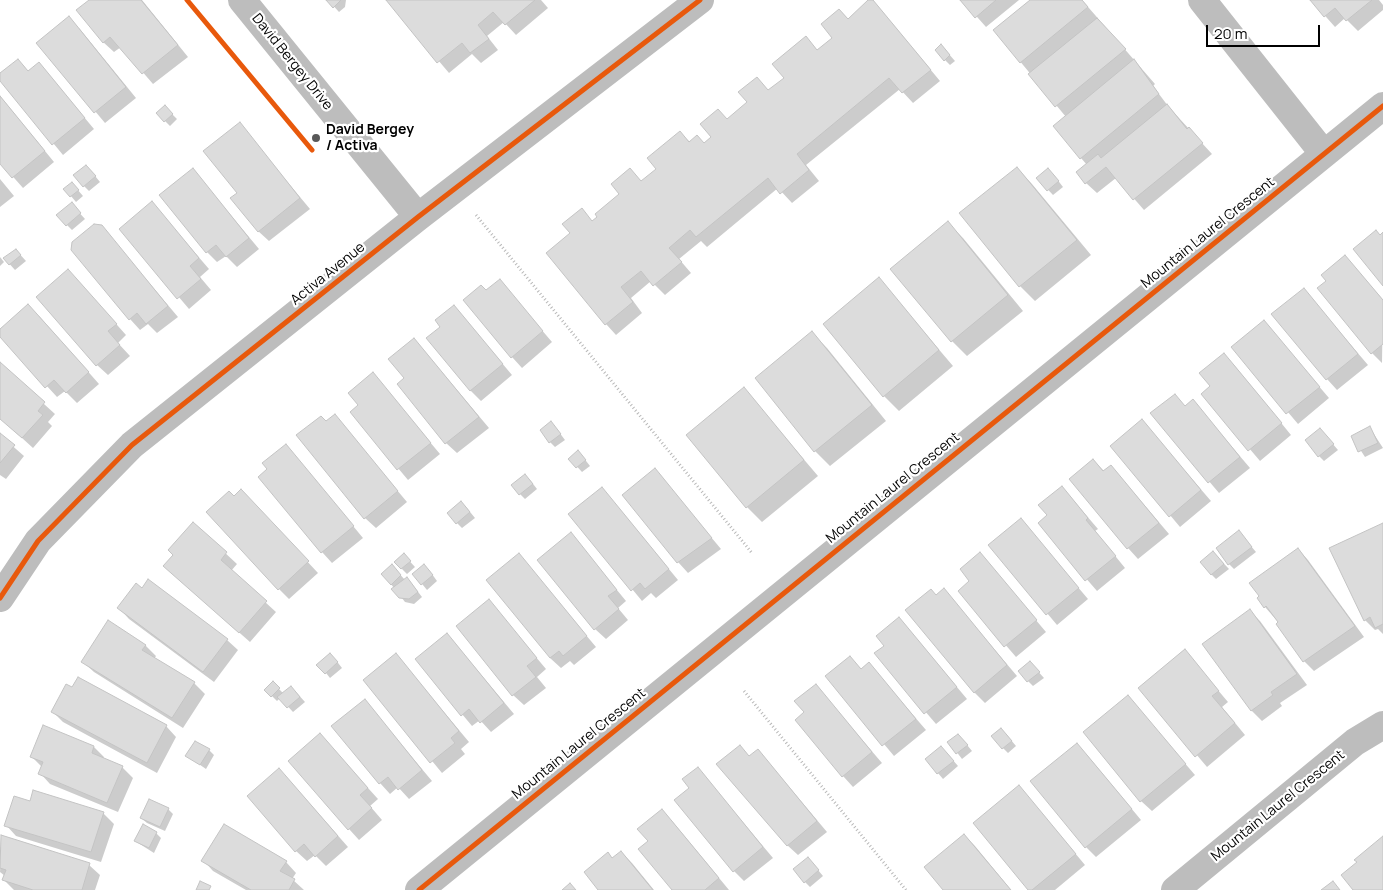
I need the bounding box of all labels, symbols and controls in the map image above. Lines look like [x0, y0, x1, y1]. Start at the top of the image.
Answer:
street label: David Bergey Drive [248, 10, 336, 114]
scale bar [1208, 15, 1322, 47]
text: 20 m [1214, 23, 1247, 44]
place label: David Bergey / Activa [326, 122, 414, 154]
marker: David Bergey / Activa [310, 132, 322, 144]
street label: Mountain Laurel Crescent [1138, 174, 1278, 292]
street label: Activa Avenue [287, 239, 369, 309]
street label: Mountain Laurel Crescent [823, 429, 963, 547]
street label: Mountain Laurel Crescent [509, 685, 649, 803]
street label: Mountain Laurel Crescent [1208, 747, 1348, 865]

